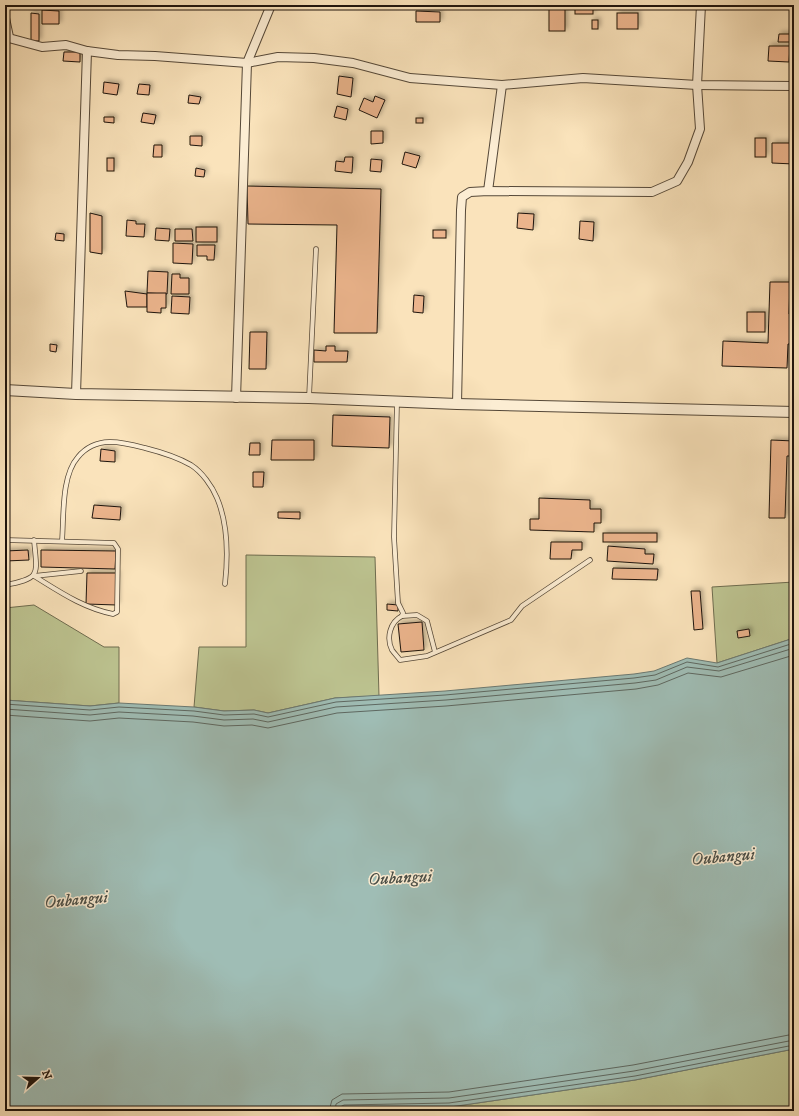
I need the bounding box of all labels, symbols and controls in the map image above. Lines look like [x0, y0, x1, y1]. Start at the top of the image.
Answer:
water label: Oubangui [690, 843, 757, 871]
water label: Oubangui [368, 865, 434, 891]
water label: Oubangui [43, 886, 110, 914]
north arrow [18, 1058, 58, 1098]
text: N [38, 1068, 55, 1082]

